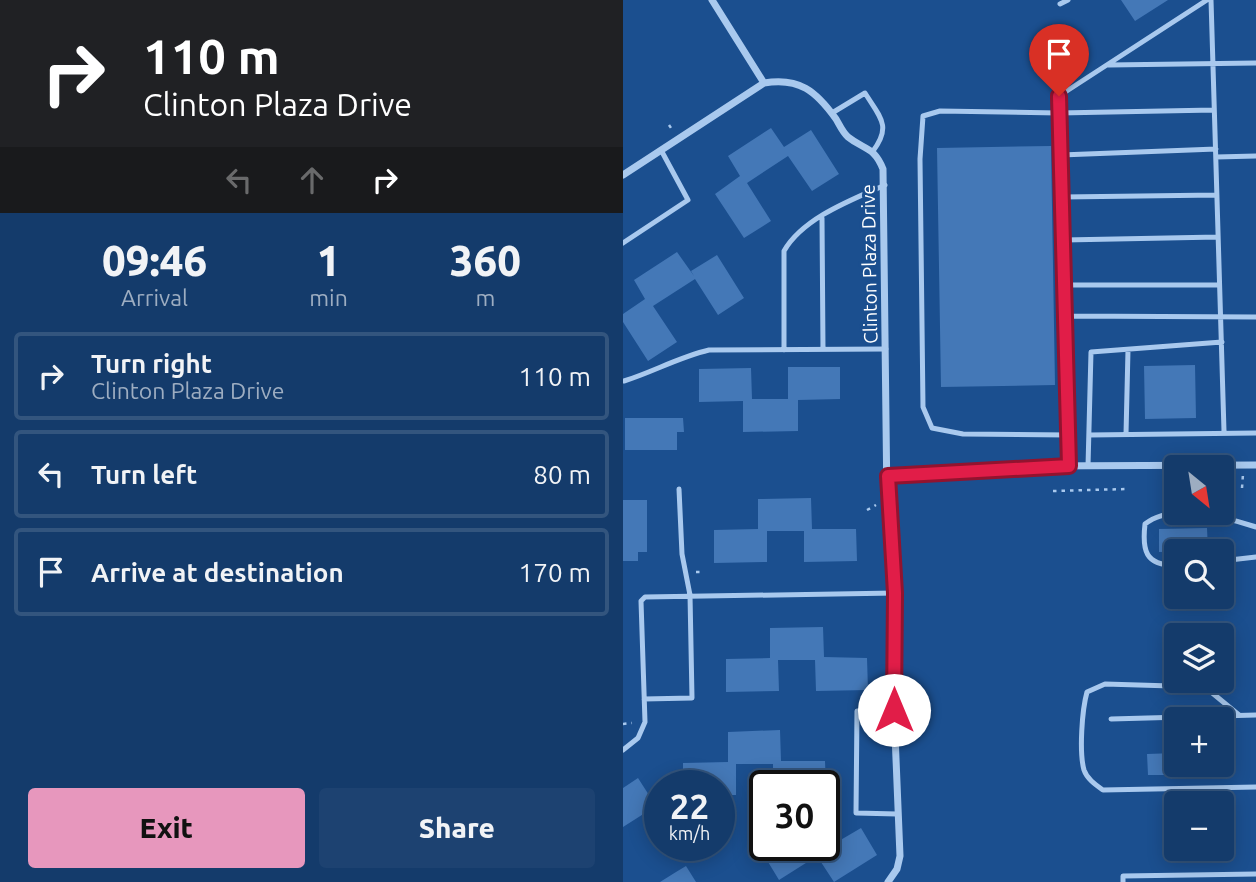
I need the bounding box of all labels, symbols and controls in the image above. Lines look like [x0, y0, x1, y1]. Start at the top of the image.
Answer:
pin [1029, 24, 1089, 96]
icon: right [28, 28, 119, 119]
text: 110 m [143, 28, 280, 83]
icon: arrive [1040, 35, 1078, 73]
text: Clinton Plaza Drive [143, 86, 412, 122]
icon: left [220, 161, 258, 199]
icon: ahead [293, 161, 331, 199]
icon: right [366, 161, 404, 199]
street label: Clinton Plaza Drive [857, 184, 881, 344]
text: 09:46 [102, 237, 207, 284]
text: 1 [317, 237, 340, 284]
text: 360 [450, 237, 521, 284]
text: Arrival [121, 285, 188, 310]
text: min [309, 285, 348, 310]
text: m [475, 285, 495, 310]
text: Turn right [91, 349, 212, 378]
icon: right [32, 357, 70, 395]
text: 110 m [519, 362, 591, 391]
text: Clinton Plaza Drive [91, 378, 284, 403]
icon: left [32, 455, 70, 493]
north arrow [1164, 455, 1234, 525]
map controls [1164, 455, 1234, 861]
text: Turn left [91, 460, 197, 489]
text: 80 m [533, 460, 591, 489]
button: search [1164, 539, 1234, 609]
icon: arrive [32, 553, 70, 591]
text: Arrive at destination [91, 558, 344, 587]
text: 170 m [519, 558, 591, 587]
button: layers [1164, 623, 1234, 693]
position arrow [857, 673, 931, 747]
button: + [1164, 707, 1234, 777]
speed limit sign: 30 [749, 770, 840, 861]
text: 22 [670, 786, 709, 826]
button: Exit [28, 788, 305, 868]
button: Share [319, 788, 595, 868]
button: − [1164, 791, 1234, 861]
text: km/h [669, 823, 710, 843]

